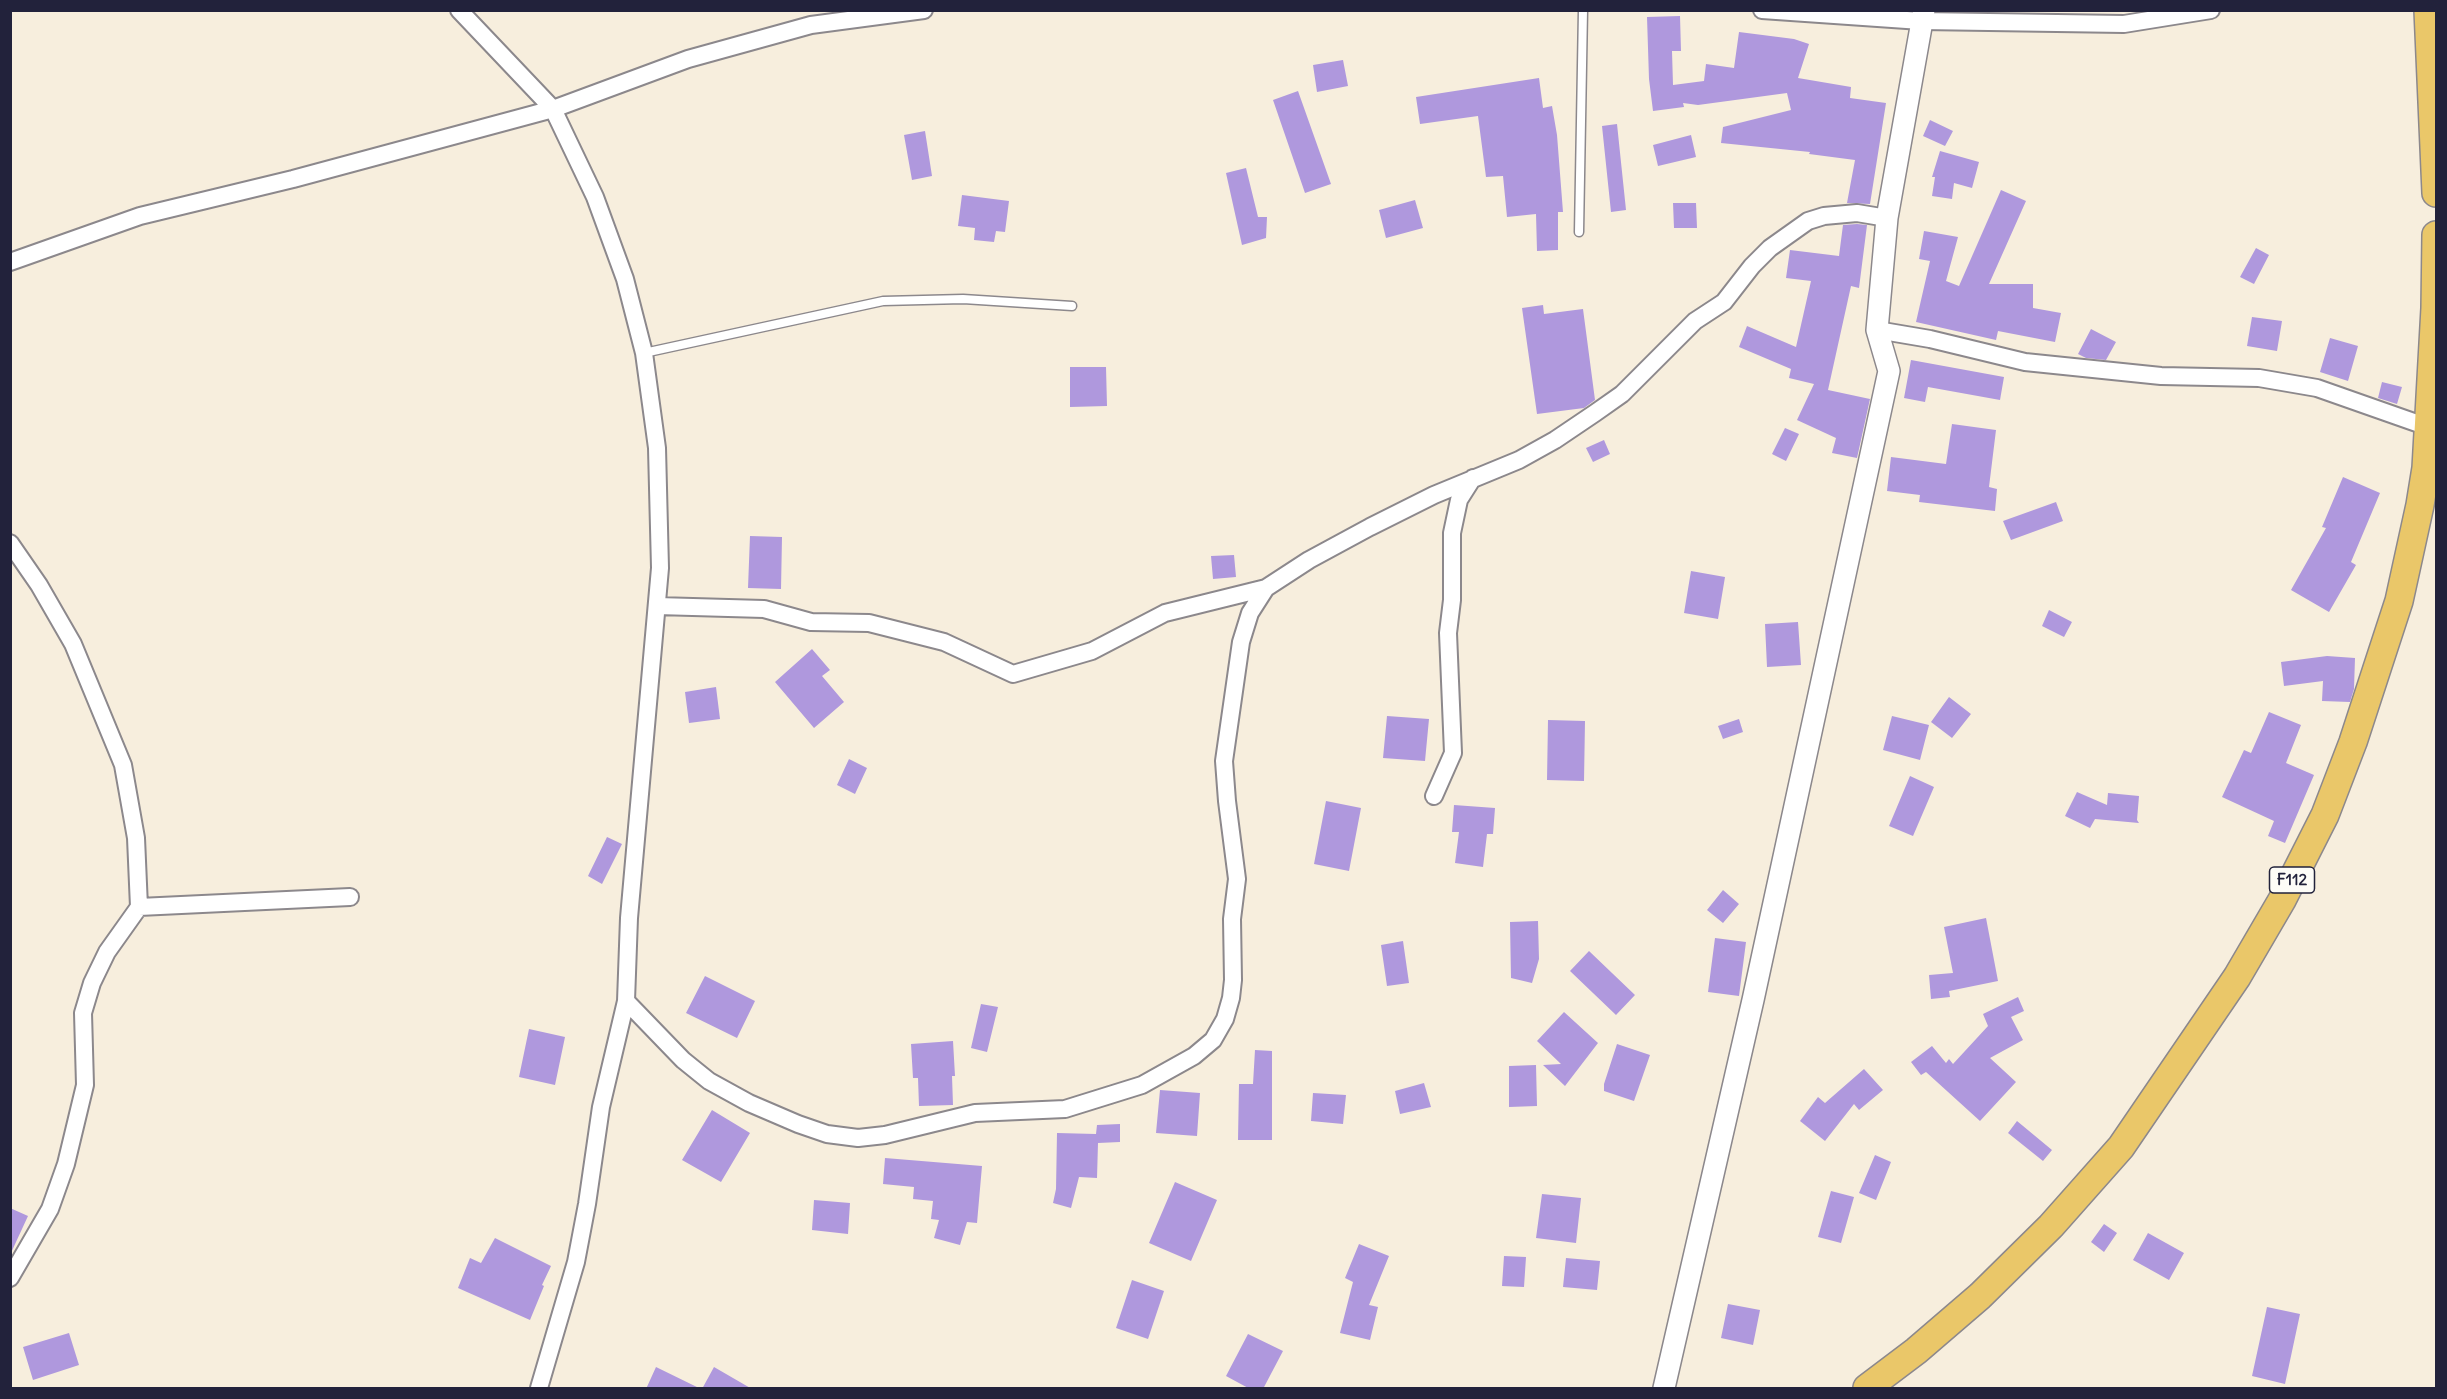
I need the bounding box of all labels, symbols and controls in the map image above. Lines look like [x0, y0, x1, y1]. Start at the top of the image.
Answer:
road number: F112 [2270, 867, 2314, 893]

